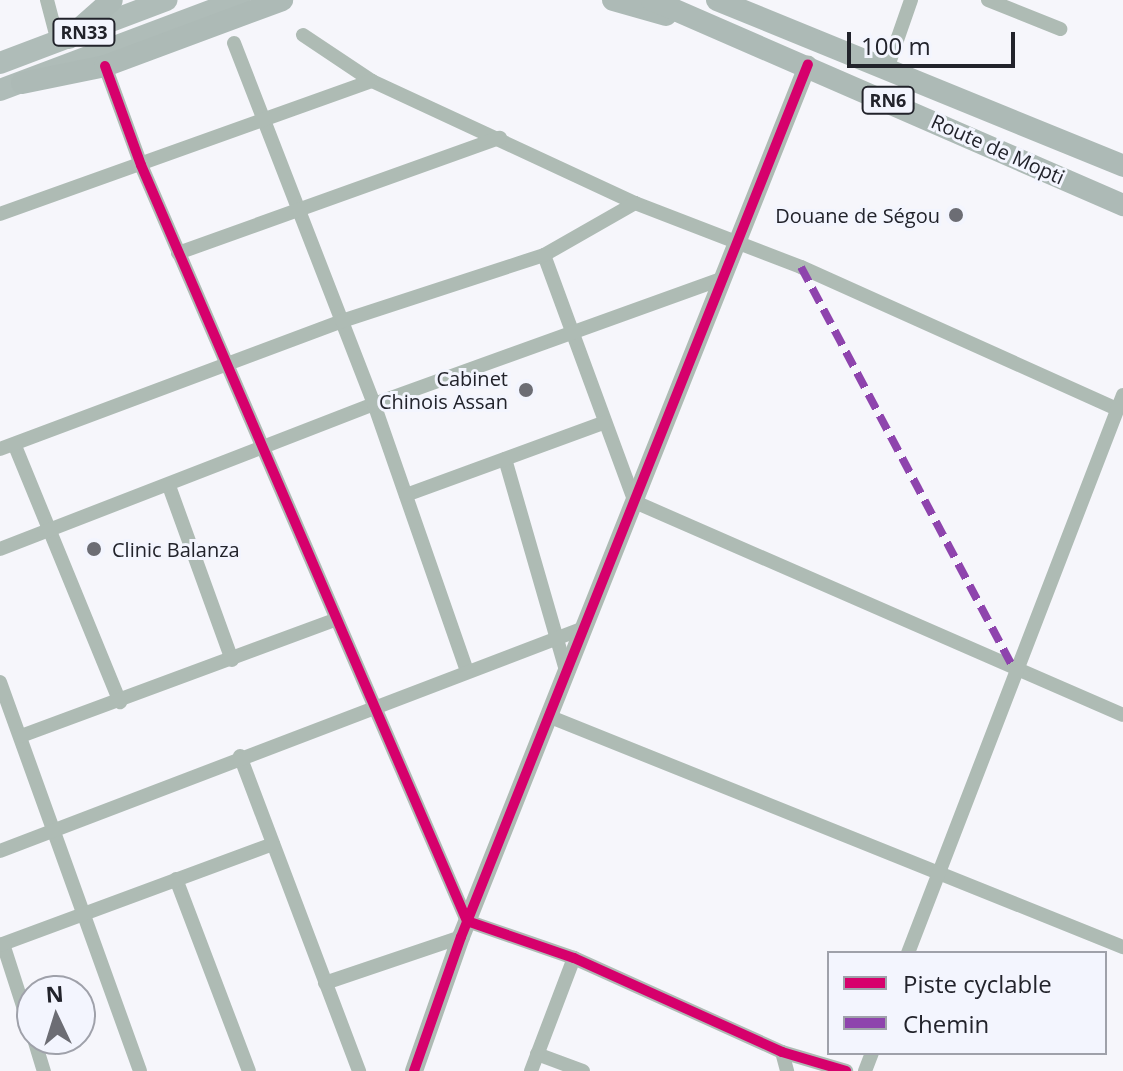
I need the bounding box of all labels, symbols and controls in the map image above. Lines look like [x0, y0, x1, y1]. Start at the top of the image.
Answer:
scale bar [851, 16, 1019, 66]
road number: RN33 [52, 18, 116, 46]
text: 100 m [861, 29, 931, 62]
road number: RN6 [860, 86, 916, 114]
street label: Route de Mopti [928, 109, 1068, 189]
place label: Douane de Ségou [775, 203, 940, 227]
marker: Douane de Ségou [947, 206, 965, 224]
place label: Cabinet Chinois Assan [379, 366, 508, 413]
marker: Cabinet Chinois Assan [515, 379, 537, 401]
place label: Clinic Balanza [112, 537, 240, 561]
marker: Clinic Balanza [83, 538, 105, 560]
legend [827, 951, 1107, 1055]
text: Piste cyclable [903, 967, 1052, 1000]
north arrow [16, 975, 96, 1055]
text: N [44, 977, 64, 1009]
text: Chemin [903, 1007, 989, 1040]

